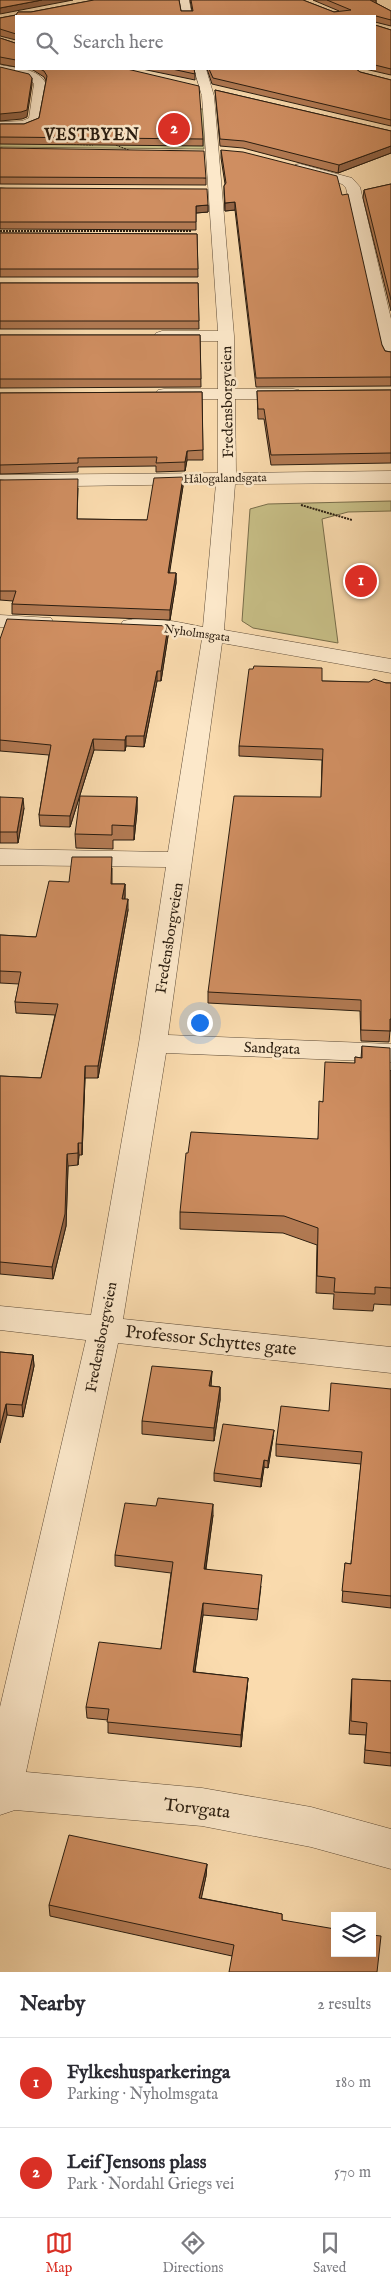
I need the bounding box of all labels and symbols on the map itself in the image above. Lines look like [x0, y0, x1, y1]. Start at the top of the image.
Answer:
pin: 2 [158, 110, 190, 148]
district label: VESTBYEN [43, 126, 140, 146]
street label: Fredensborgveien [217, 346, 238, 458]
street label: Hålogalandsgata [183, 470, 268, 487]
pin: 1 [345, 562, 377, 600]
street label: Nyholmsgata [163, 621, 232, 646]
street label: Fredensborgveien [151, 881, 188, 995]
your location [187, 1010, 213, 1036]
street label: Sandgata [243, 1038, 301, 1059]
street label: Fredensborgveien [81, 1280, 122, 1394]
street label: Professor Schyttes gate [124, 1321, 298, 1362]
street label: Torvgata [162, 1794, 232, 1825]

